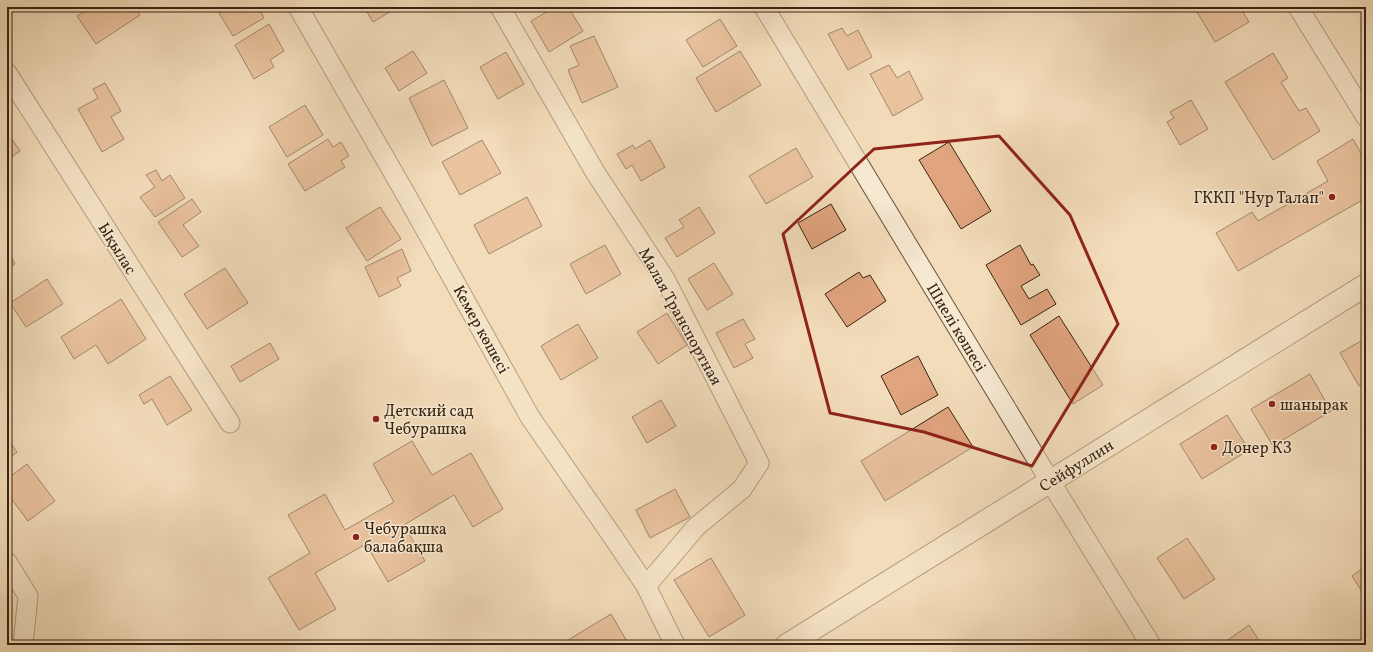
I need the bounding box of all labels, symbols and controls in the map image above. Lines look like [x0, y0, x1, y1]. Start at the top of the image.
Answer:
place label: ГККП "Нур Талап" [1194, 188, 1324, 210]
marker: ГККП "Нур Талап" [1327, 192, 1337, 202]
street label: Ықылас [92, 219, 141, 279]
street label: Малая Транспортная [632, 244, 726, 390]
street label: Шиелі көшесі [920, 280, 991, 377]
street label: Кемер көшесі [447, 282, 514, 378]
place label: шанырак [1280, 395, 1348, 417]
marker: шанырак [1267, 399, 1277, 409]
place label: Детский сад Чебурашка [384, 401, 474, 441]
marker: Детский сад Чебурашка [371, 414, 381, 424]
street label: Сейфуллин [1036, 435, 1119, 498]
place label: Донер КЗ [1222, 438, 1292, 460]
marker: Донер КЗ [1209, 442, 1219, 452]
place label: Чебурашка балабақша [364, 519, 447, 559]
marker: Чебурашка балабақша [351, 532, 361, 542]

